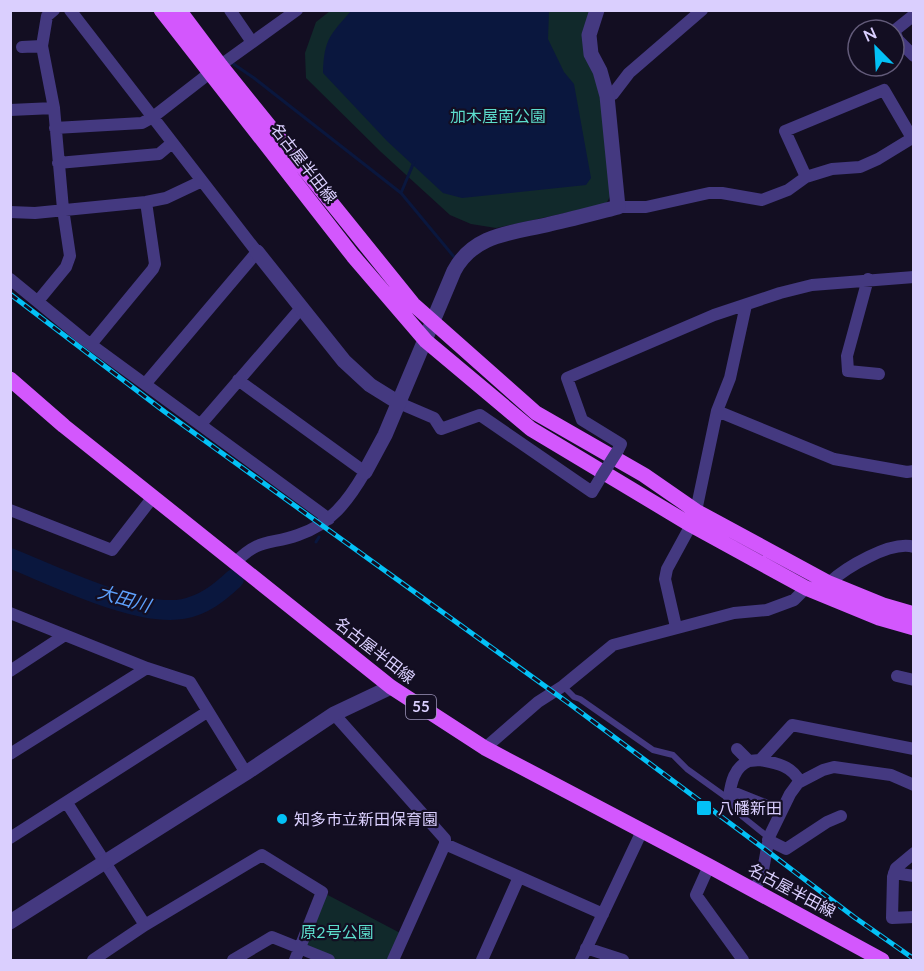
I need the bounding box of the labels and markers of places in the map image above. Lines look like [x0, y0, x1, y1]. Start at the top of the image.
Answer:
place label: 八幡新田 [718, 798, 782, 817]
marker: 八幡新田 [695, 799, 713, 817]
place label: 知多市立新田保育園 [294, 809, 438, 828]
marker: 知多市立新田保育園 [275, 812, 289, 826]

